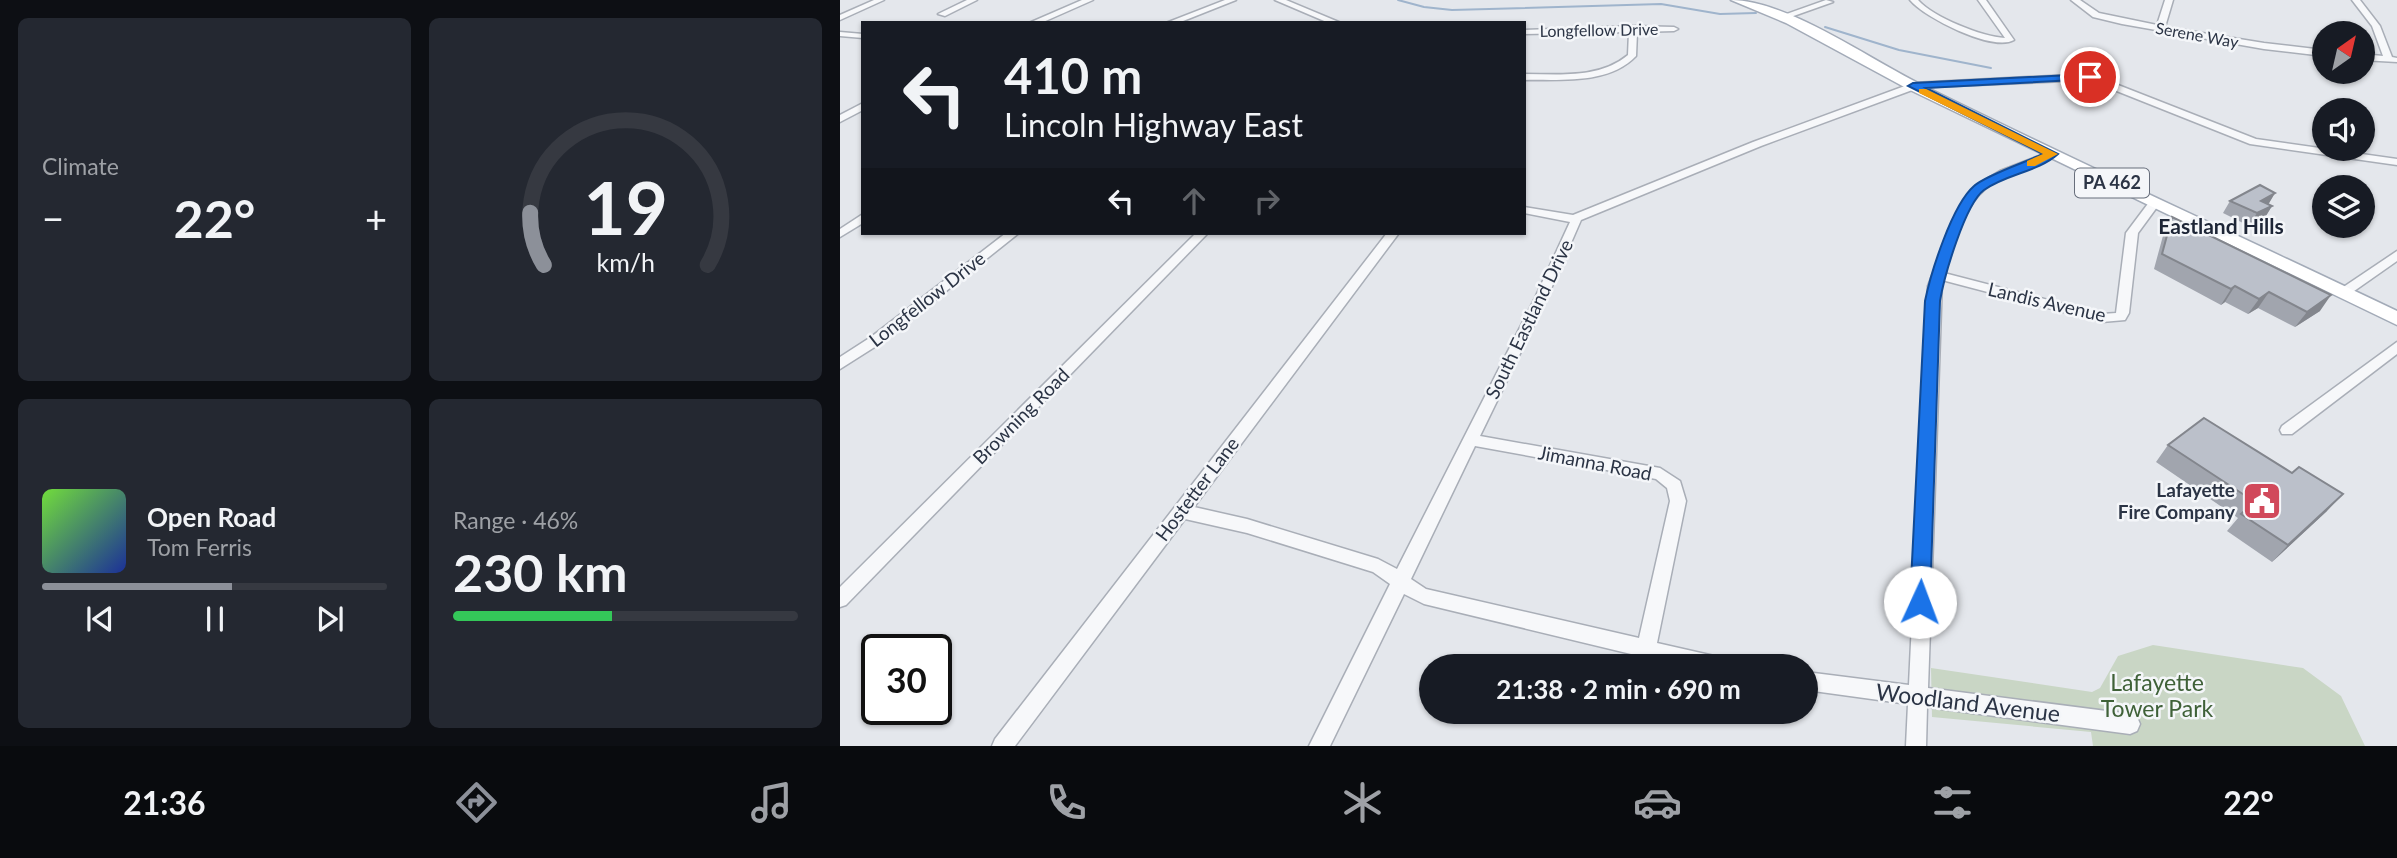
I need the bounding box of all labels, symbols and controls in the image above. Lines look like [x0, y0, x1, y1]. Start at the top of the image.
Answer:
street label: Serene Way [2154, 18, 2241, 51]
street label: Longfellow Drive [1539, 19, 1659, 40]
north arrow [2312, 21, 2375, 84]
map controls [2312, 21, 2375, 238]
text: 410 m [1004, 46, 1142, 104]
pin [2060, 47, 2120, 107]
icon: left [889, 49, 980, 140]
icon: arrive [2071, 58, 2109, 96]
button: sound [2312, 98, 2375, 161]
text: Lincoln Highway East [1004, 105, 1303, 144]
text: Climate [42, 152, 119, 180]
text: 19 [583, 164, 668, 252]
road number: PA 462 [2075, 168, 2149, 198]
button: layers [2312, 175, 2375, 238]
icon: left [1102, 182, 1140, 220]
icon: ahead [1175, 182, 1213, 220]
icon: right [1248, 182, 1286, 220]
text: 22° [174, 187, 255, 249]
text: − [42, 195, 64, 241]
text: + [365, 195, 387, 241]
district label: Eastland Hills [2158, 213, 2284, 238]
street label: South Eastland Drive [1480, 235, 1577, 402]
street label: Longfellow Drive [864, 246, 989, 351]
text: km/h [596, 247, 655, 277]
street label: Landis Avenue [1986, 277, 2108, 326]
street label: Browning Road [968, 363, 1074, 469]
street label: Hostetter Lane [1150, 432, 1243, 545]
street label: Jimanna Road [1536, 440, 1654, 485]
place label: Lafayette Fire Company [2118, 478, 2236, 523]
public building icon: Lafayette Fire Company [2241, 480, 2283, 522]
text: Open Road [147, 501, 276, 533]
text: Range · 46% [453, 506, 578, 534]
text: Tom Ferris [147, 533, 252, 561]
text: 230 km [453, 541, 627, 603]
position arrow [1883, 565, 1957, 639]
icon: previous [81, 600, 119, 638]
icon: pause [196, 600, 234, 638]
icon: next [311, 600, 349, 638]
speed limit sign: 30 [861, 634, 952, 725]
park label: Lafayette Tower Park [2101, 668, 2214, 722]
text: 21:38 · 2 min · 690 m [1496, 673, 1741, 705]
street label: Woodland Avenue [1874, 677, 2062, 727]
icon: directions [452, 778, 501, 827]
icon: music [747, 778, 796, 827]
icon: phone [1042, 778, 1091, 827]
icon: climate [1338, 778, 1387, 827]
icon: car [1633, 778, 1682, 827]
icon: filters [1928, 778, 1977, 827]
text: 21:36 [123, 783, 206, 822]
text: 22° [2223, 783, 2274, 822]

